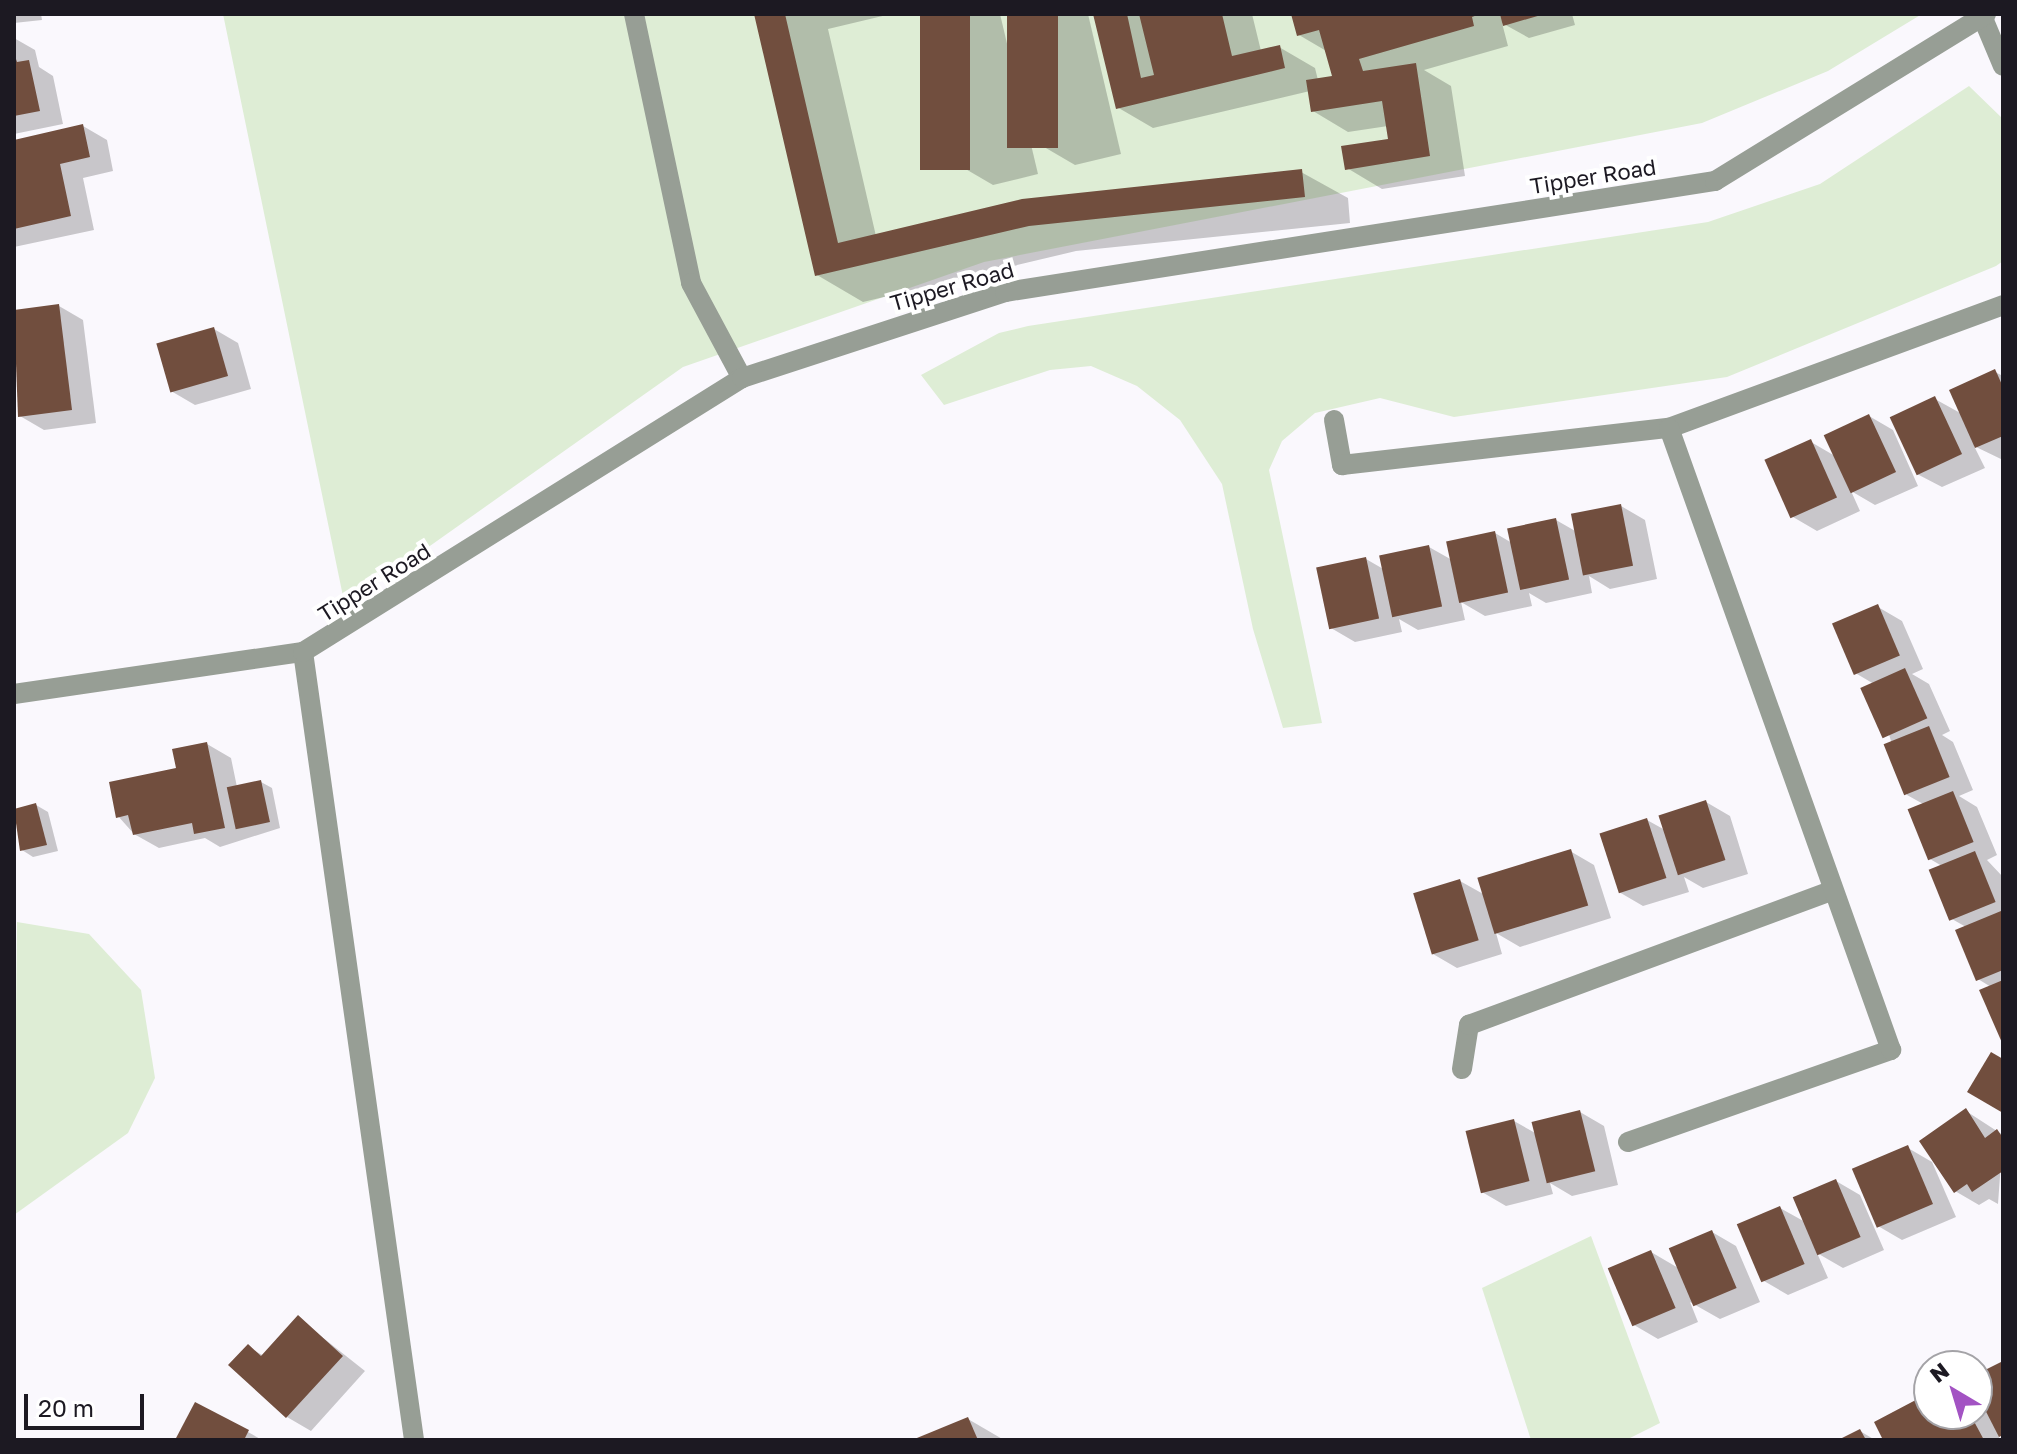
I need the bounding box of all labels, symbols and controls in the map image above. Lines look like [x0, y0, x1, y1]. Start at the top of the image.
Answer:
street label: Tipper Road [1528, 153, 1658, 199]
street label: Tipper Road [887, 256, 1017, 316]
street label: Tipper Road [313, 537, 435, 627]
north arrow [1913, 1350, 1993, 1430]
text: N [1924, 1356, 1954, 1388]
scale bar [28, 1378, 148, 1428]
text: 20 m [38, 1393, 94, 1422]

